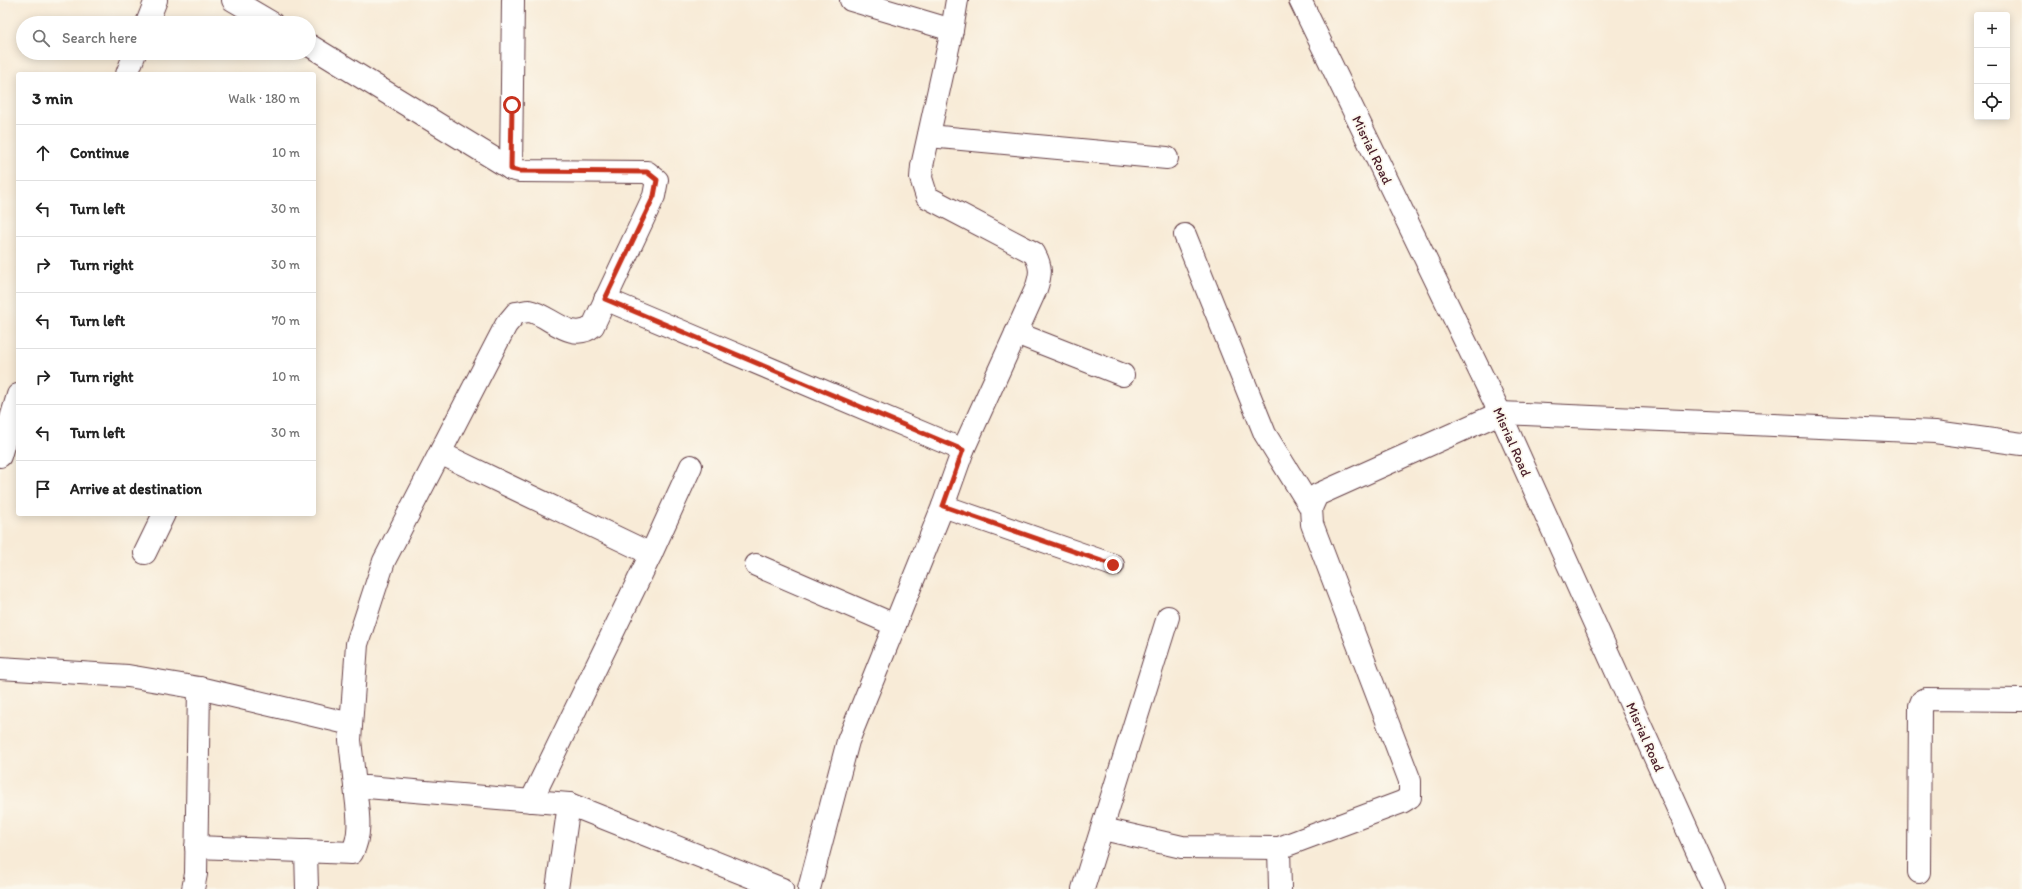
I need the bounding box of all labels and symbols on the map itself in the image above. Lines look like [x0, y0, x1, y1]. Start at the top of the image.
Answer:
route start [503, 96, 521, 114]
street label: Misrial Road [1348, 113, 1396, 187]
street label: Misrial Road [1489, 405, 1535, 480]
route end [1104, 556, 1122, 574]
street label: Misrial Road [1622, 700, 1668, 775]

